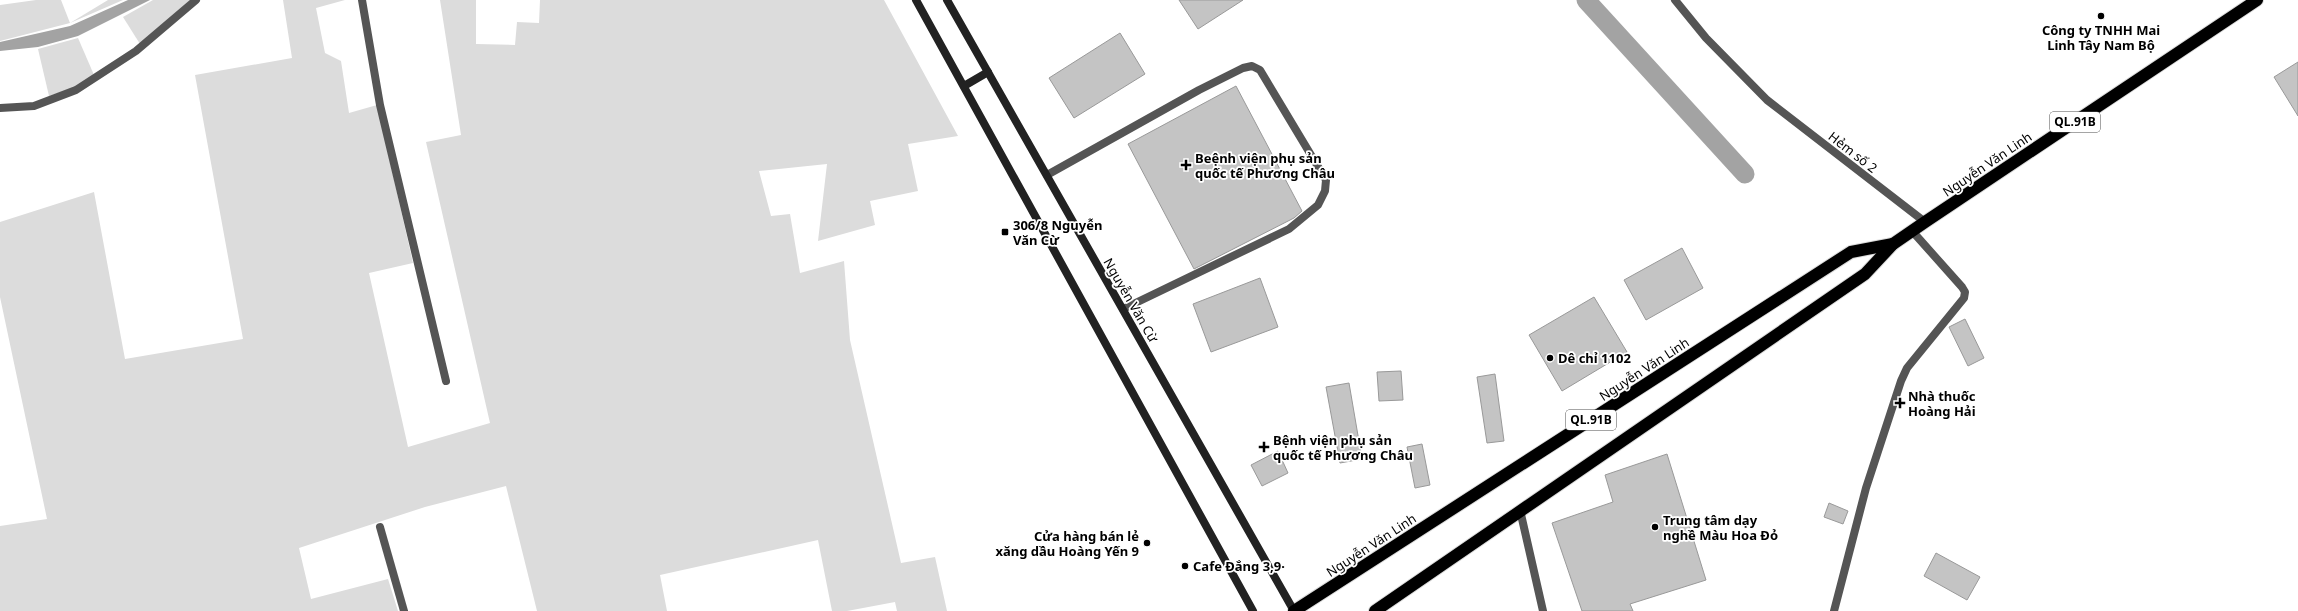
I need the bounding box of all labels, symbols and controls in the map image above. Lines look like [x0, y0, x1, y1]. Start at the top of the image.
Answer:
marker: Công ty TNHH Mai Linh Tây Nam Bộ [2096, 11, 2106, 21]
place label: Công ty TNHH Mai Linh Tây Nam Bộ [2042, 21, 2160, 54]
road number: QL.91B [2050, 112, 2100, 132]
street label: Hẻm số 2 [1825, 127, 1881, 177]
street label: Nguyễn Văn Linh [1939, 128, 2035, 200]
place label: Beệnh viện phụ sản quốc tế Phương Châu [1195, 149, 1335, 182]
marker: Beệnh viện phụ sản quốc tế Phương Châu [1180, 159, 1192, 171]
place label: 306/8 Nguyễn Văn Cừ [1013, 216, 1102, 249]
marker: 306/8 Nguyễn Văn Cừ [1000, 227, 1010, 237]
street label: Nguyễn Văn Cừ [1100, 255, 1163, 346]
street label: Nguyễn Văn Linh [1596, 333, 1692, 405]
place label: Dê chỉ 1102 [1558, 349, 1631, 367]
marker: Dê chỉ 1102 [1545, 353, 1555, 363]
place label: Nhà thuốc Hoàng Hải [1908, 387, 1976, 420]
marker: Nhà thuốc Hoàng Hải [1895, 398, 1905, 408]
road number: QL.91B [1566, 410, 1616, 430]
place label: Bệnh viện phụ sản quốc tế Phương Châu [1273, 431, 1413, 464]
marker: Bệnh viện phụ sản quốc tế Phương Châu [1258, 441, 1270, 453]
street label: Nguyễn Văn Linh [1323, 509, 1419, 581]
place label: Trung tâm dạy nghề Màu Hoa Đỏ [1663, 511, 1778, 544]
marker: Trung tâm dạy nghề Màu Hoa Đỏ [1650, 522, 1660, 532]
place label: Cửa hàng bán lẻ xăng dầu Hoàng Yến 9 [995, 527, 1139, 560]
marker: Cửa hàng bán lẻ xăng dầu Hoàng Yến 9 [1142, 538, 1152, 548]
place label: Cafe Đắng 3,9· [1193, 557, 1285, 575]
marker: Cafe Đắng 3,9· [1180, 561, 1190, 571]

